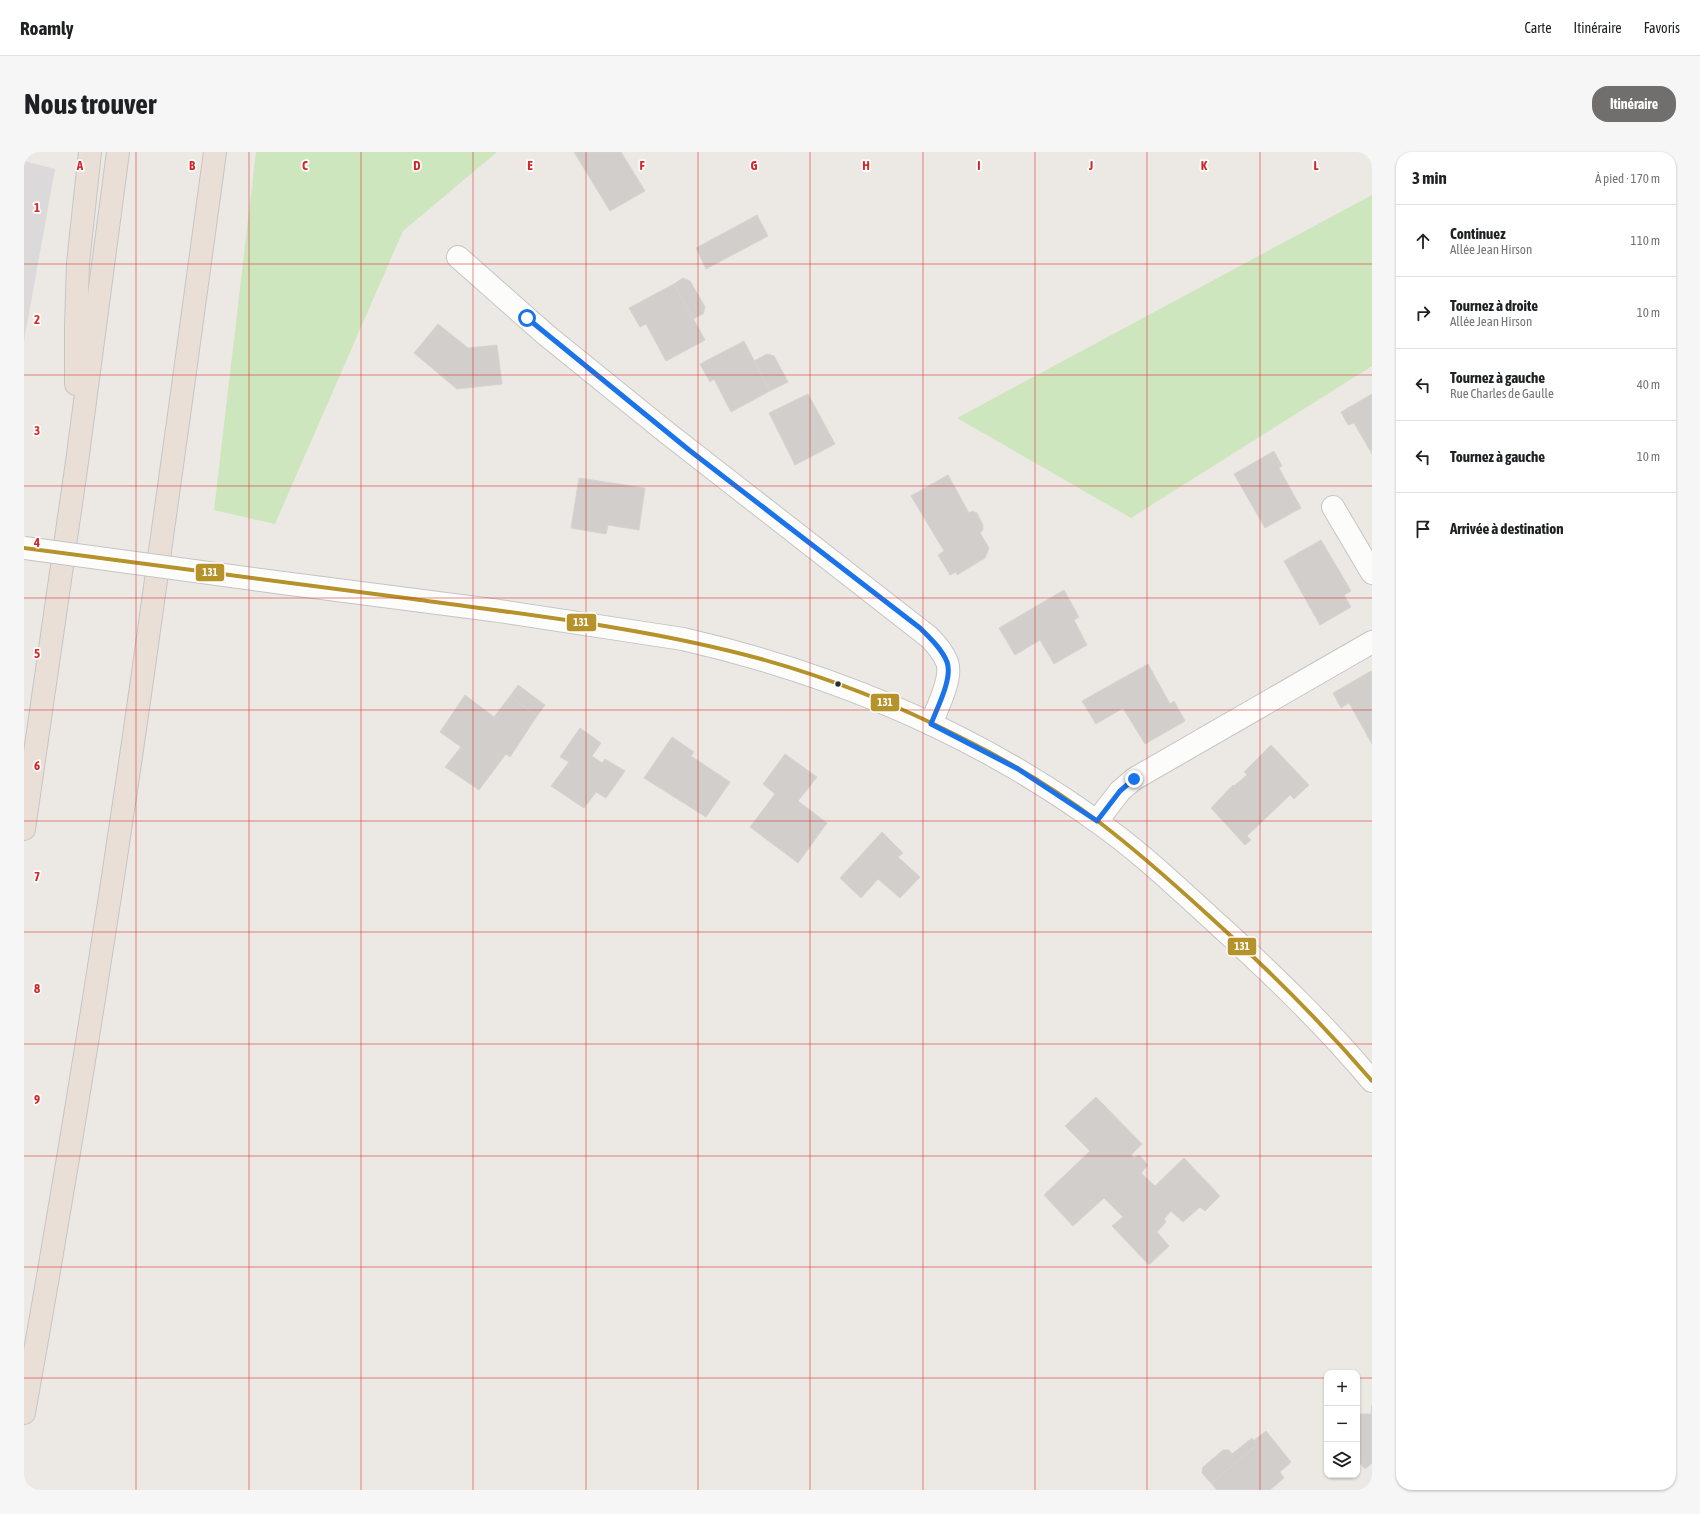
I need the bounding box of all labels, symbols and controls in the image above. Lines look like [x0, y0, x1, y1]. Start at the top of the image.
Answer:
text: Roamly [20, 17, 74, 39]
text: Carte [1525, 20, 1552, 36]
text: Itinéraire [1574, 20, 1622, 36]
text: Favoris [1644, 20, 1680, 36]
button: Itinéraire [1592, 86, 1676, 122]
text: Nous trouver [24, 88, 156, 120]
text: A [76, 158, 84, 173]
text: B [189, 158, 196, 173]
text: C [302, 158, 308, 173]
text: D [413, 158, 421, 173]
text: E [527, 158, 533, 173]
text: F [639, 158, 645, 173]
text: G [751, 158, 758, 173]
text: H [862, 158, 870, 173]
text: I [977, 158, 981, 173]
text: J [1088, 158, 1093, 173]
text: K [1201, 158, 1208, 173]
text: L [1313, 158, 1319, 173]
text: 3 min [1412, 168, 1447, 188]
text: À pied · 170 m [1595, 171, 1660, 186]
text: 1 [34, 200, 40, 215]
text: Continuez [1450, 225, 1506, 242]
icon: ahead [1412, 230, 1434, 252]
text: 110 m [1631, 233, 1660, 248]
text: Allée Jean Hirson [1450, 242, 1532, 257]
text: Tournez à droite [1450, 297, 1538, 314]
icon: right [1412, 302, 1434, 324]
text: 10 m [1637, 305, 1660, 320]
route start [518, 309, 536, 327]
text: 2 [34, 312, 40, 327]
text: Allée Jean Hirson [1450, 314, 1532, 329]
text: Tournez à gauche [1450, 369, 1545, 386]
icon: left [1412, 374, 1434, 396]
text: 40 m [1637, 377, 1660, 392]
text: Rue Charles de Gaulle [1450, 386, 1554, 401]
text: 3 [34, 423, 40, 438]
icon: left [1412, 446, 1434, 468]
text: Tournez à gauche [1450, 448, 1545, 465]
text: 10 m [1637, 449, 1660, 464]
icon: arrive [1412, 518, 1434, 540]
text: Arrivée à destination [1450, 520, 1564, 537]
text: 4 [33, 535, 40, 550]
line badge: 131 [195, 563, 225, 582]
text: 131 [202, 566, 218, 578]
line badge: 131 [566, 613, 597, 632]
text: 131 [573, 616, 589, 628]
text: 5 [34, 646, 40, 661]
unlabelled marker [833, 679, 843, 689]
line badge: 131 [870, 693, 900, 712]
text: 131 [877, 696, 893, 708]
text: 6 [34, 758, 40, 773]
route end [1125, 770, 1143, 788]
text: 7 [34, 869, 40, 884]
line badge: 131 [1227, 937, 1257, 956]
text: 131 [1234, 940, 1250, 952]
text: 8 [34, 981, 40, 996]
text: 9 [34, 1092, 40, 1107]
map controls [1324, 1370, 1360, 1478]
button: + [1324, 1370, 1360, 1406]
button: − [1324, 1406, 1360, 1442]
button: layers [1324, 1442, 1360, 1478]

